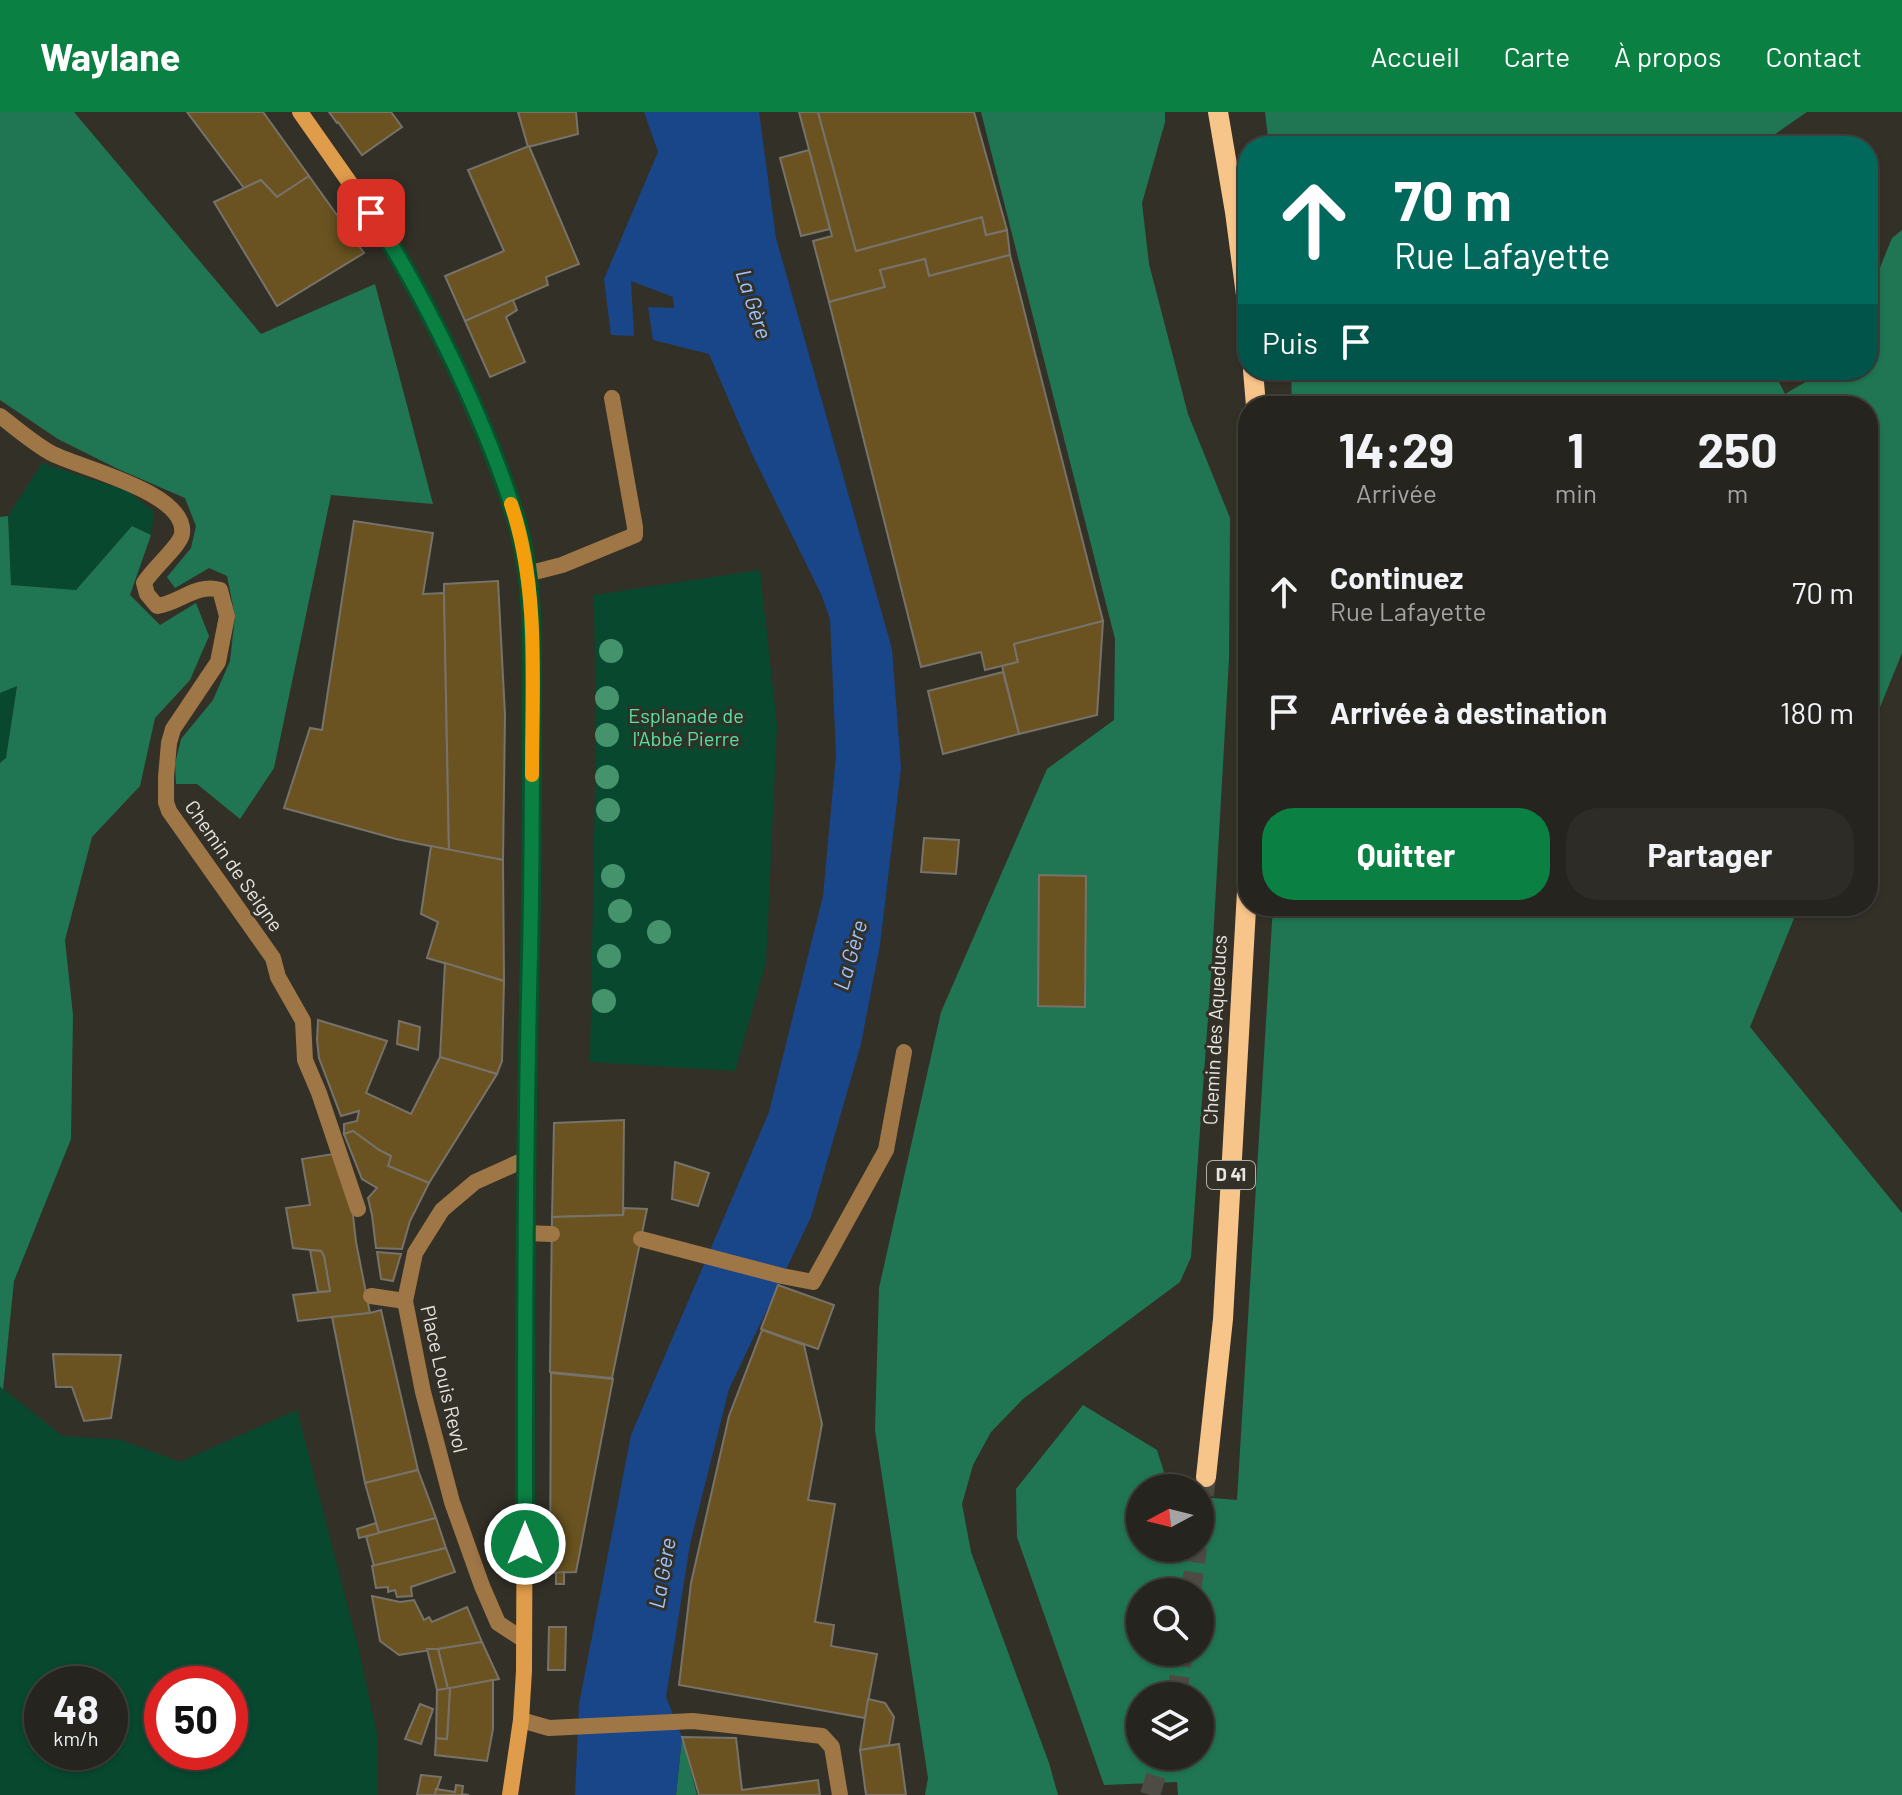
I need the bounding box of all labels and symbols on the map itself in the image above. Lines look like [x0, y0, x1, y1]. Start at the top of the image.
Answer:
pin [337, 179, 405, 247]
water label: La Gère [732, 266, 778, 342]
park label: Esplanade de l'Abbé Pierre [628, 703, 744, 750]
street label: Chemin de Seigne [181, 795, 289, 936]
water label: La Gère [827, 917, 871, 993]
street label: Chemin des Aqueducs [1197, 934, 1231, 1126]
road number: D 41 [1207, 1161, 1255, 1189]
street label: Place Louis Revol [416, 1303, 474, 1455]
north arrow [1126, 1474, 1214, 1562]
position arrow [483, 1502, 567, 1586]
water label: La Gère [642, 1535, 680, 1610]
speed limit sign: 50 [144, 1666, 248, 1770]

